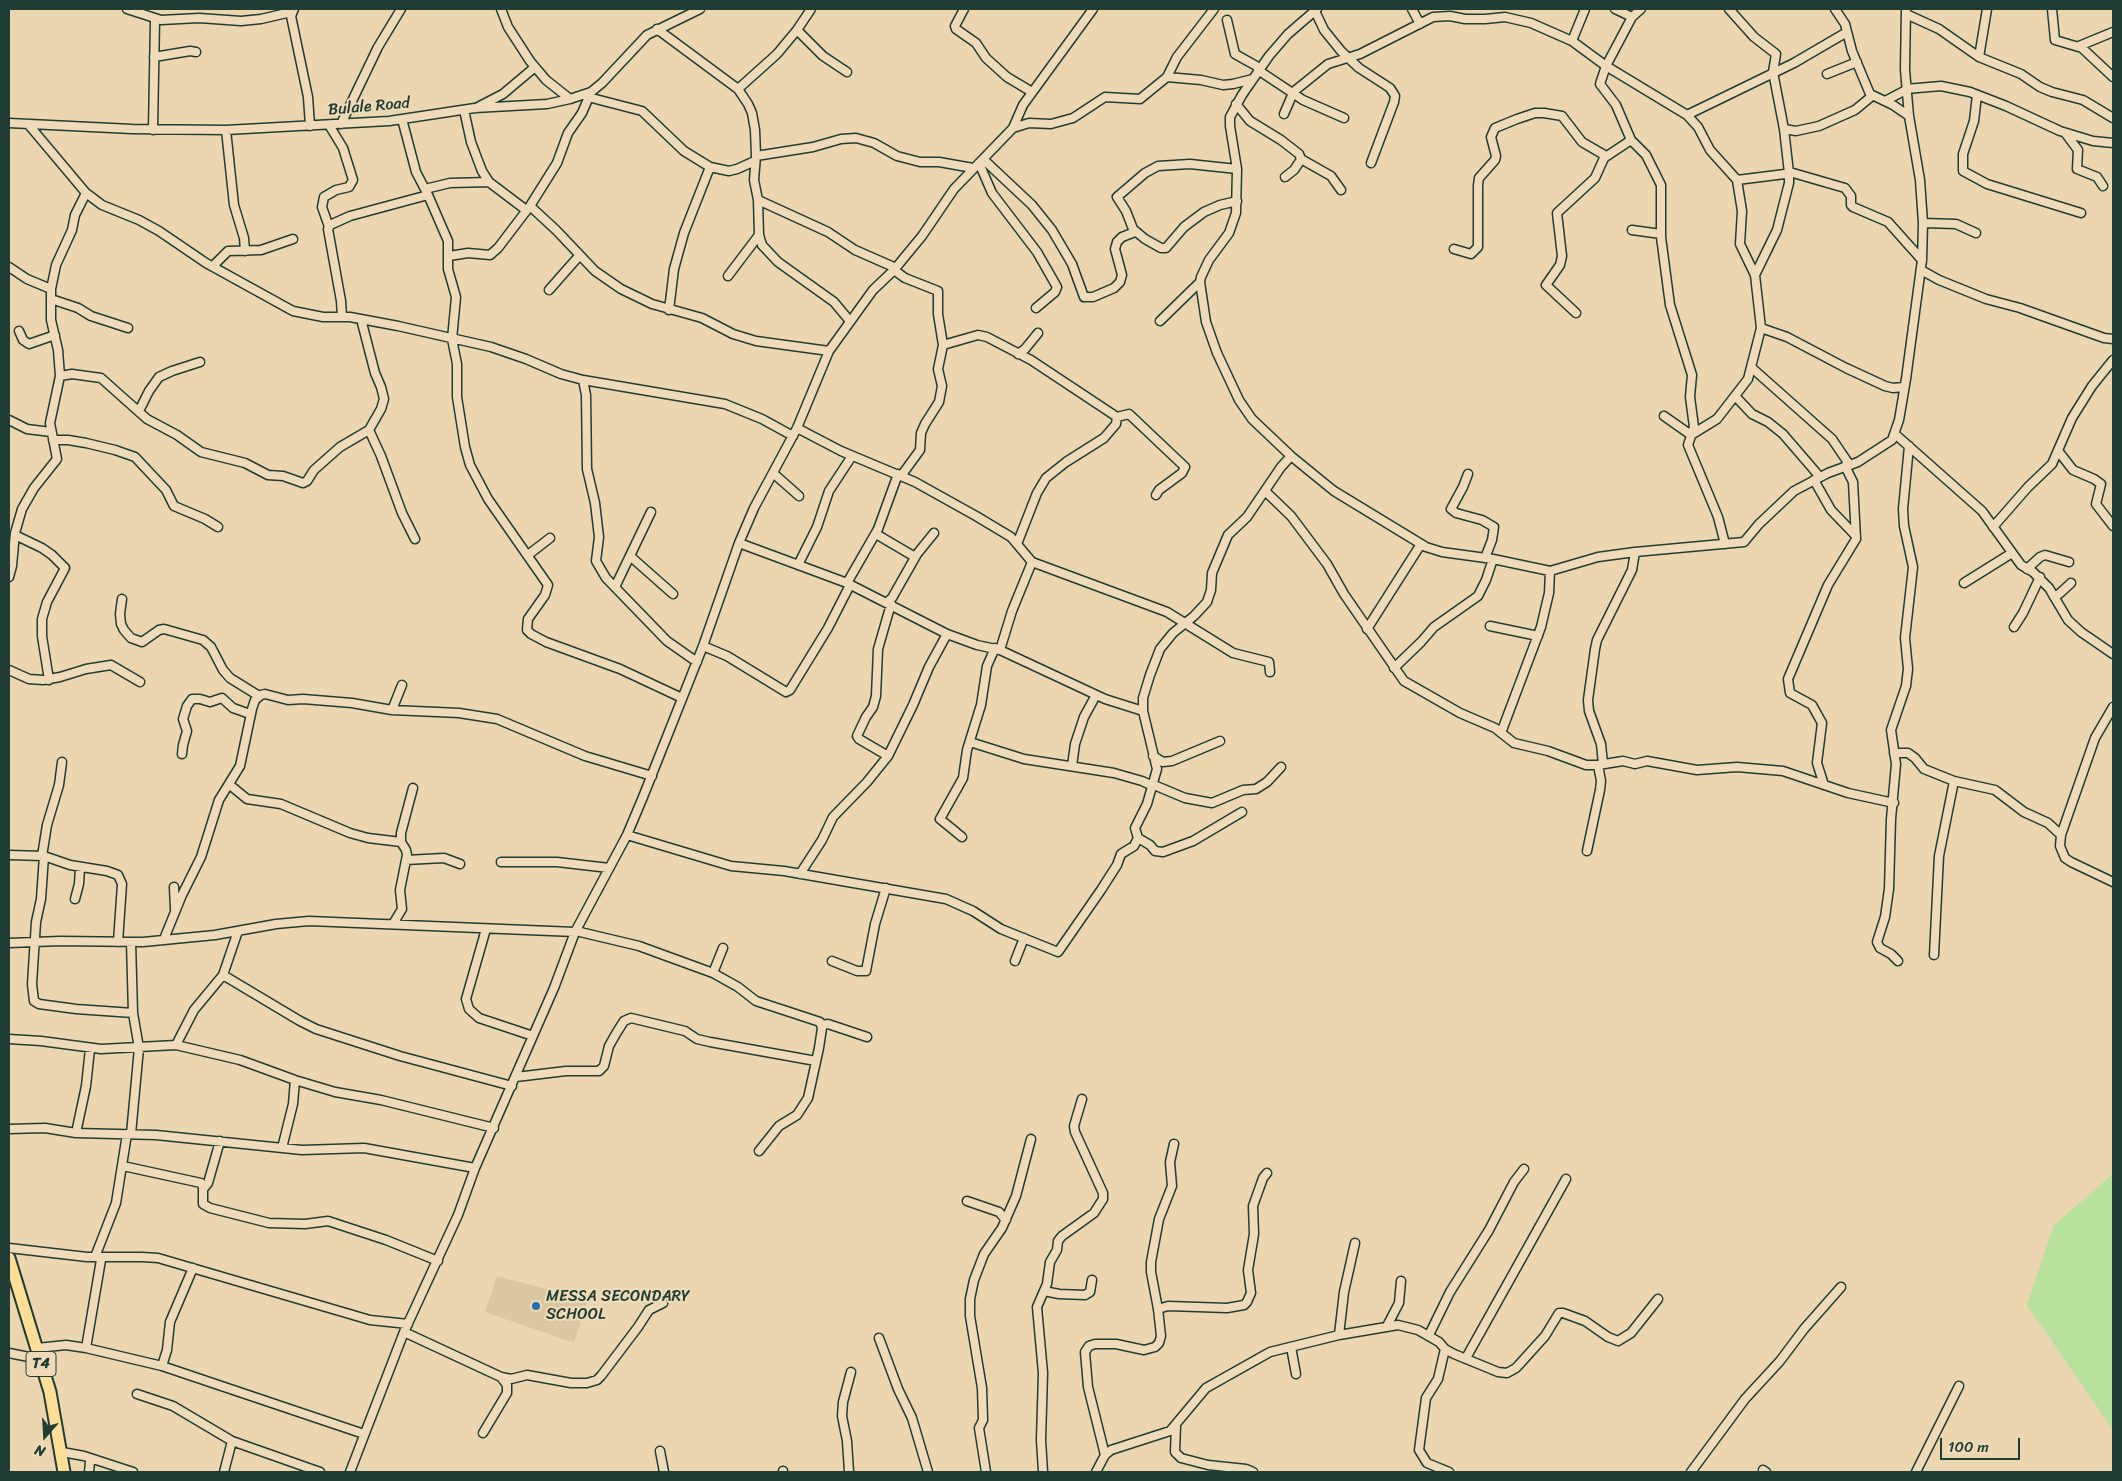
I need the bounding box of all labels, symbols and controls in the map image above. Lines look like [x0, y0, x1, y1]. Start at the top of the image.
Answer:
street label: Bulale Road [327, 94, 411, 120]
place label: MESSA SECONDARY SCHOOL [546, 1287, 690, 1325]
marker: MESSA SECONDARY SCHOOL [530, 1300, 542, 1312]
road number: T4 [26, 1352, 56, 1376]
north arrow [20, 1411, 70, 1461]
scale bar [1942, 1428, 2022, 1460]
text: 100 m [1948, 1434, 1989, 1460]
text: N [31, 1437, 49, 1464]

